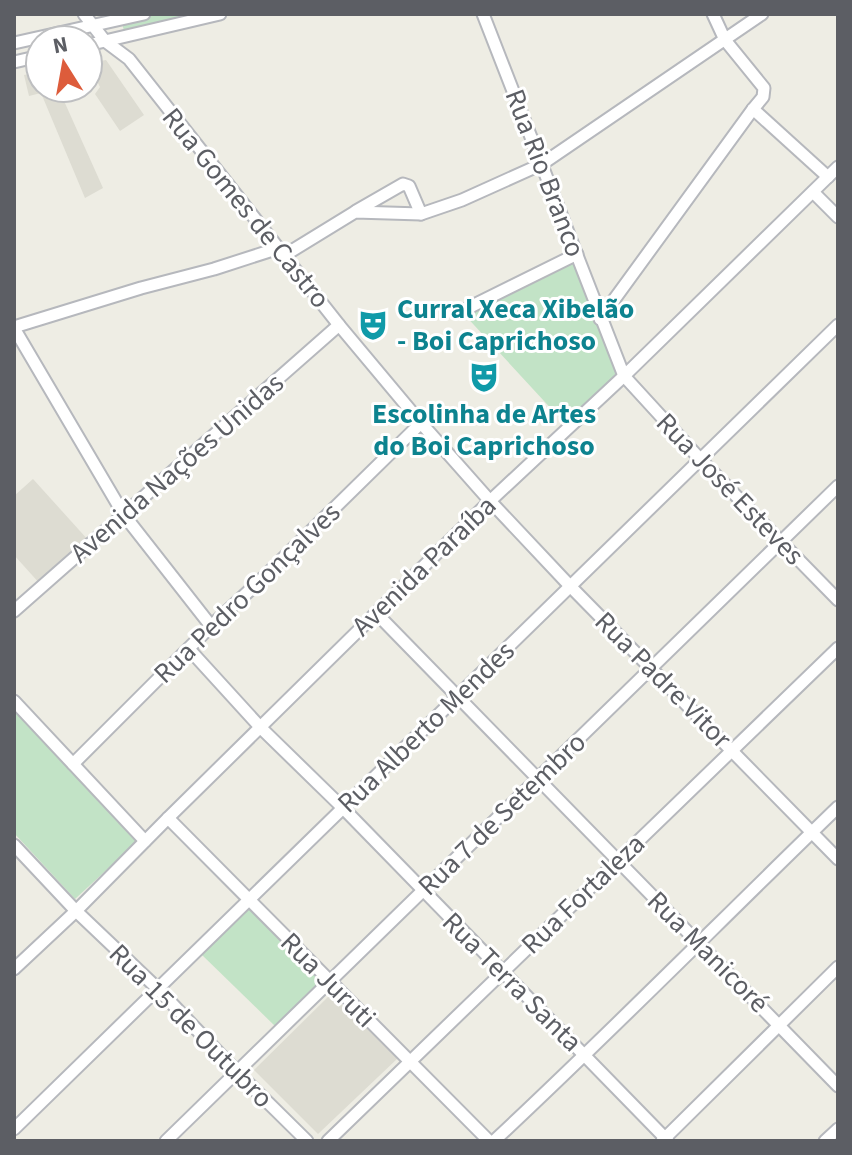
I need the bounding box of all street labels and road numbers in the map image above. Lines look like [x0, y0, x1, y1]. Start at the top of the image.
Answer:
street label: Rua Rio Branco [495, 83, 595, 263]
street label: Rua Gomes de Castro [152, 99, 340, 317]
street label: Avenida Nações Unidas [61, 364, 293, 572]
street label: Rua José Esteves [647, 404, 813, 574]
street label: Avenida Paraíba [343, 487, 505, 645]
street label: Rua Pedro Gonçalves [145, 493, 349, 693]
street label: Rua Padre Vitor [585, 602, 741, 758]
street label: Rua Alberto Mendes [328, 632, 524, 822]
street label: Rua 7 de Setembro [409, 723, 595, 905]
street label: Rua Fortaleza [512, 825, 654, 963]
street label: Rua Manicoré [638, 882, 778, 1022]
street label: Rua Terra Santa [433, 903, 591, 1061]
street label: Rua Juruti [271, 923, 385, 1037]
street label: Rua 15 de Outubro [100, 935, 282, 1117]

